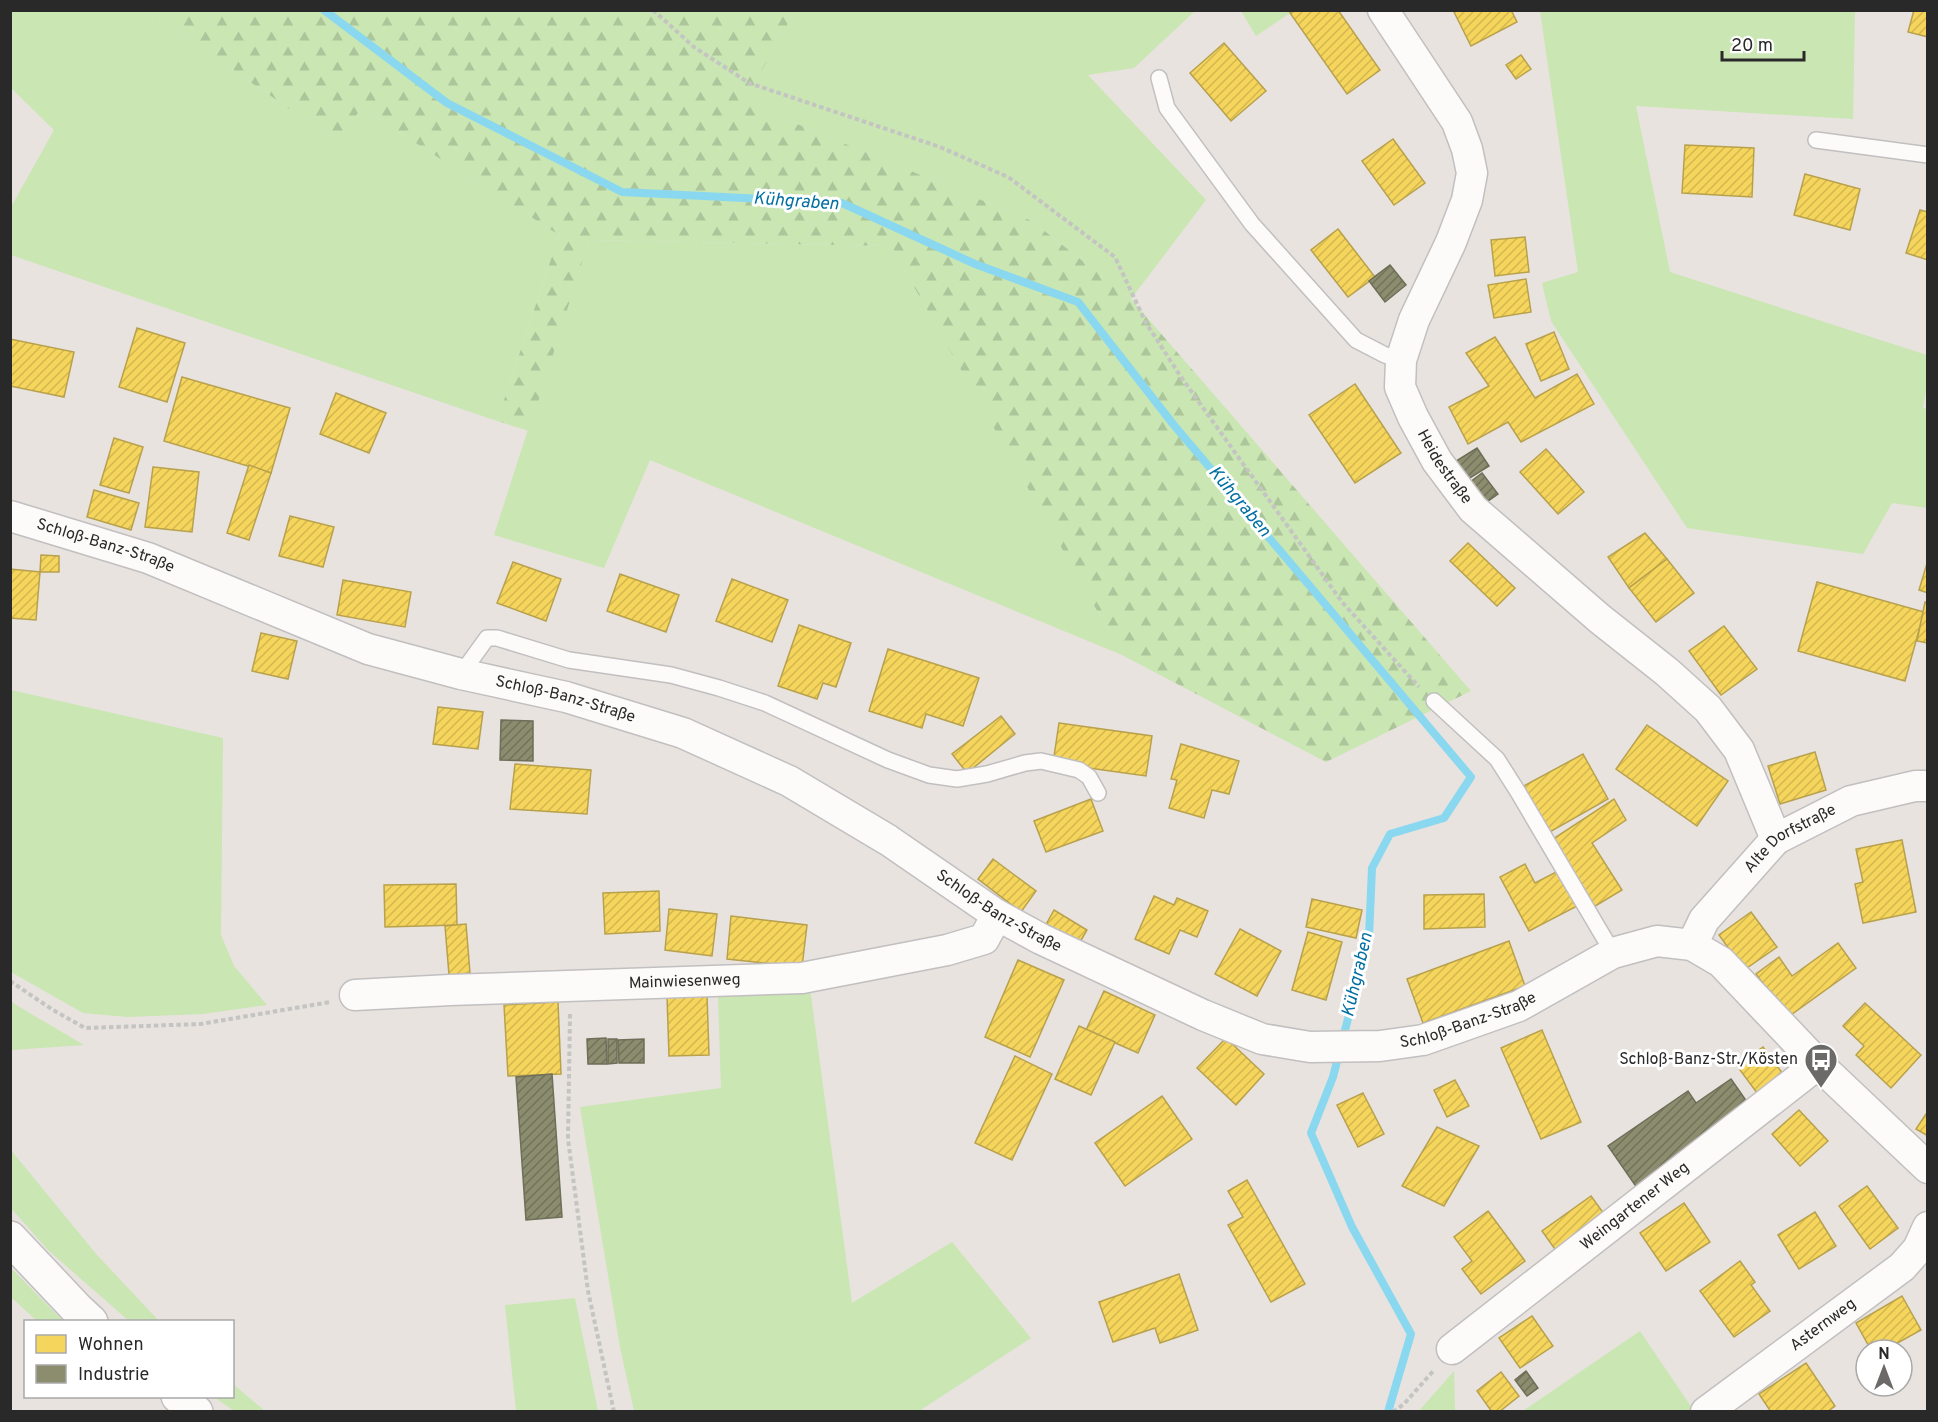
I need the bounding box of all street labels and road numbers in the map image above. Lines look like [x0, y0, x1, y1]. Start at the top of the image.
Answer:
street label: Heidestraße [1412, 426, 1476, 508]
street label: Schloß-Banz-Straße [34, 515, 177, 578]
street label: Schloß-Banz-Straße [494, 672, 638, 728]
street label: Alte Dorfstraße [1740, 800, 1840, 877]
street label: Schloß-Banz-Straße [932, 866, 1065, 957]
street label: Mainwiesenweg [628, 970, 741, 994]
street label: Schloß-Banz-Straße [1399, 988, 1540, 1053]
street label: Weingartener Weg [1577, 1158, 1694, 1255]
street label: Asternweg [1786, 1294, 1860, 1356]

